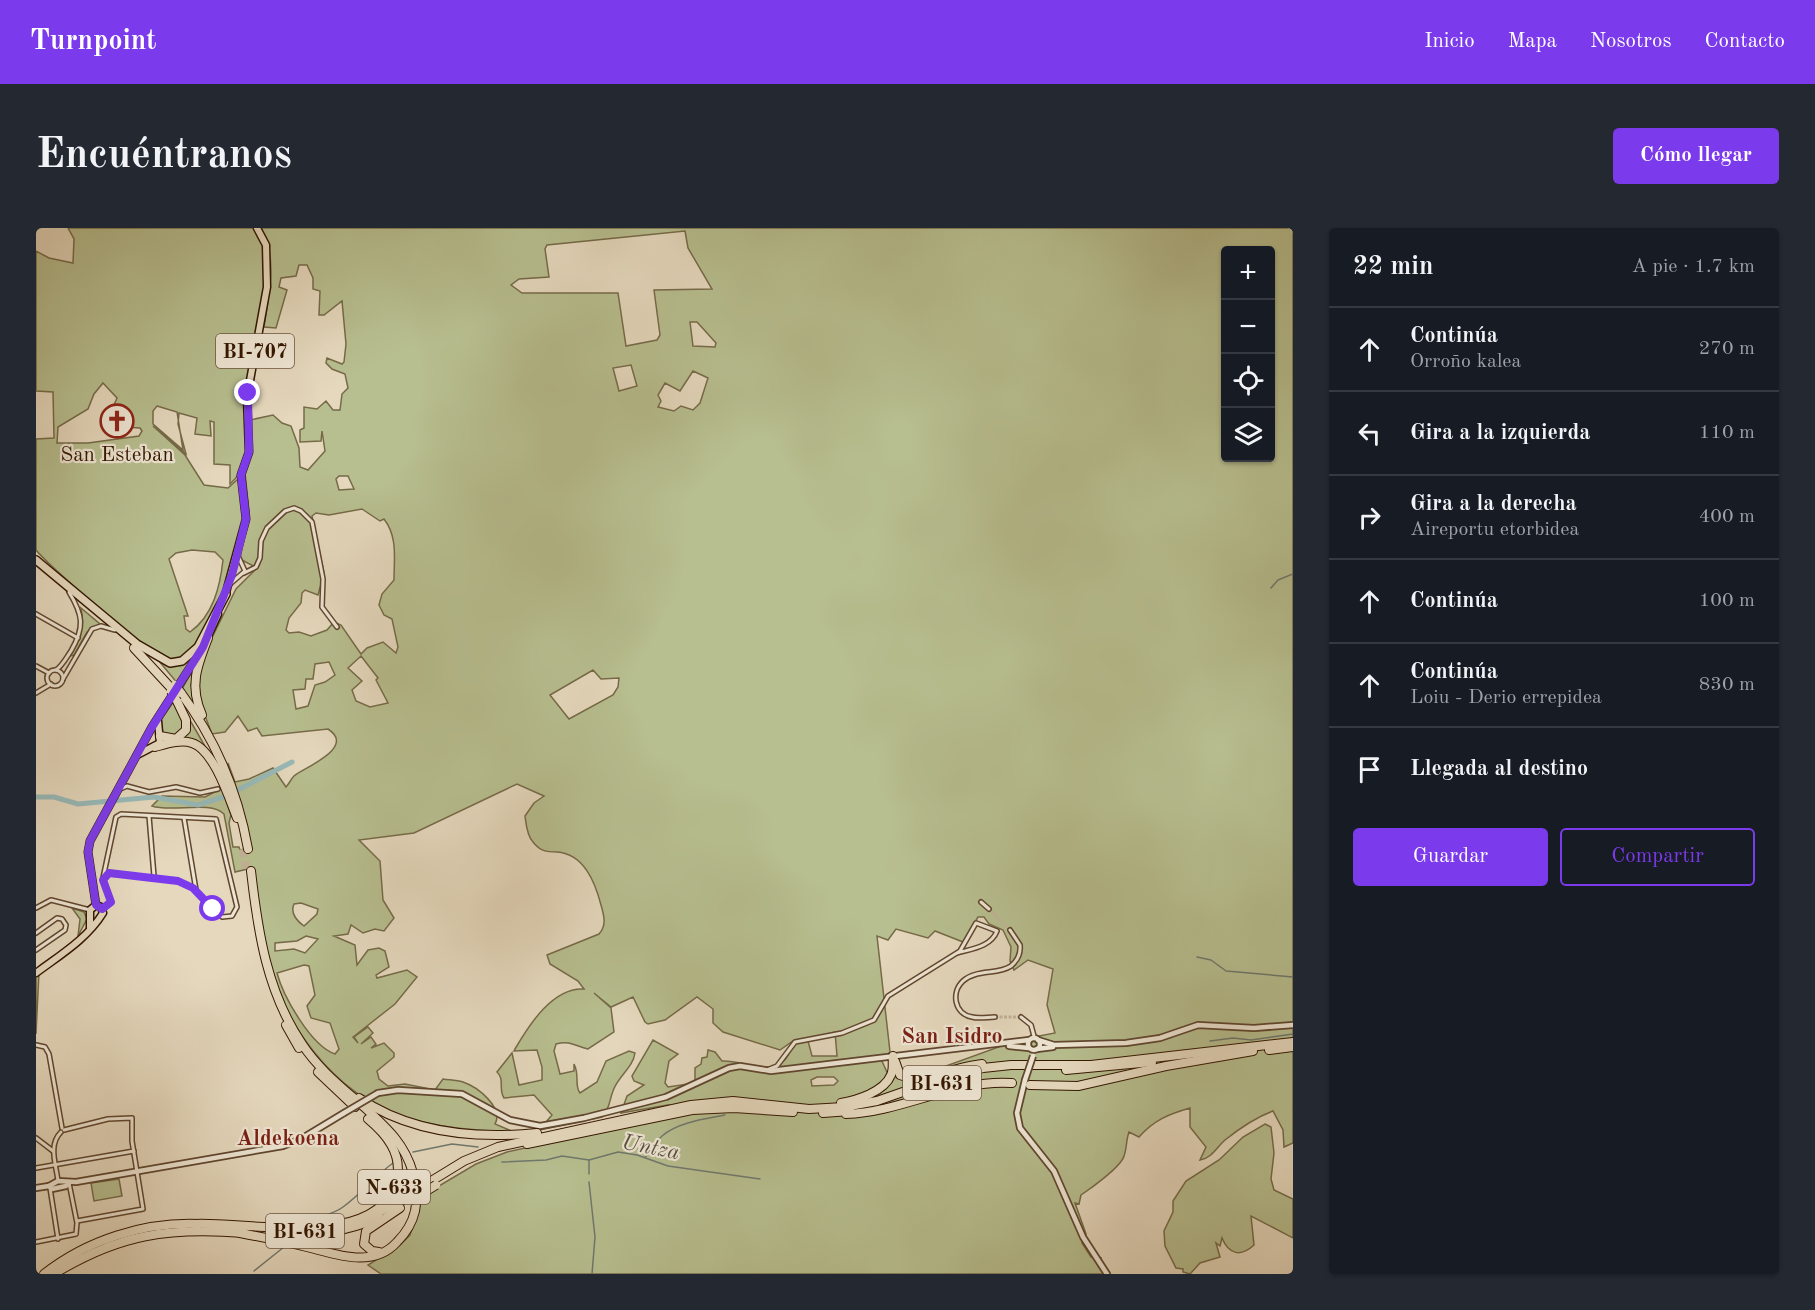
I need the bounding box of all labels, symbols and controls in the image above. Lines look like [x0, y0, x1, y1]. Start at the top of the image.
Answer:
text: Turnpoint [30, 28, 157, 56]
text: Inicio [1424, 31, 1475, 52]
text: Mapa [1508, 31, 1557, 52]
text: Nosotros [1590, 31, 1672, 52]
text: Contacto [1705, 31, 1785, 52]
button: Cómo llegar [1613, 128, 1779, 184]
text: Encuéntranos [36, 135, 292, 177]
map controls [1221, 246, 1275, 462]
button: + [1221, 246, 1275, 300]
text: 22 min [1353, 254, 1433, 280]
text: A pie · 1.7 km [1632, 257, 1755, 277]
button: − [1221, 300, 1275, 354]
text: Continúa [1410, 325, 1498, 347]
icon: ahead [1353, 333, 1386, 366]
road number: BI-707 [216, 334, 294, 368]
text: 270 m [1699, 339, 1755, 359]
text: Orroño kalea [1410, 352, 1521, 372]
button: locate [1221, 354, 1275, 408]
route end [234, 379, 260, 405]
church icon: San Esteban [99, 403, 135, 439]
button: layers [1221, 408, 1275, 462]
icon: left [1353, 417, 1386, 450]
text: Gira a la izquierda [1410, 422, 1590, 444]
text: 110 m [1699, 423, 1755, 443]
place label: San Esteban [60, 445, 174, 466]
text: Gira a la derecha [1410, 493, 1577, 515]
icon: right [1353, 501, 1386, 534]
text: 400 m [1699, 507, 1755, 527]
text: Aireportu etorbidea [1410, 520, 1579, 540]
icon: ahead [1353, 585, 1386, 618]
text: Continúa [1410, 590, 1498, 612]
text: 100 m [1699, 591, 1755, 611]
text: Continúa [1410, 661, 1498, 683]
icon: ahead [1353, 669, 1386, 702]
text: 830 m [1699, 675, 1755, 695]
text: Loiu - Derio errepidea [1410, 688, 1602, 708]
icon: arrive [1353, 753, 1386, 786]
text: Llegada al destino [1410, 758, 1588, 780]
button: Guardar [1353, 828, 1548, 886]
button: Compartir [1560, 828, 1755, 886]
route start [199, 895, 225, 921]
district label: San Isidro [901, 1026, 1003, 1048]
road number: BI-631 [903, 1066, 981, 1100]
district label: Aldekoena [237, 1128, 339, 1150]
water label: Untza [620, 1132, 682, 1164]
road number: N-633 [358, 1170, 430, 1204]
road number: BI-631 [266, 1214, 344, 1248]

